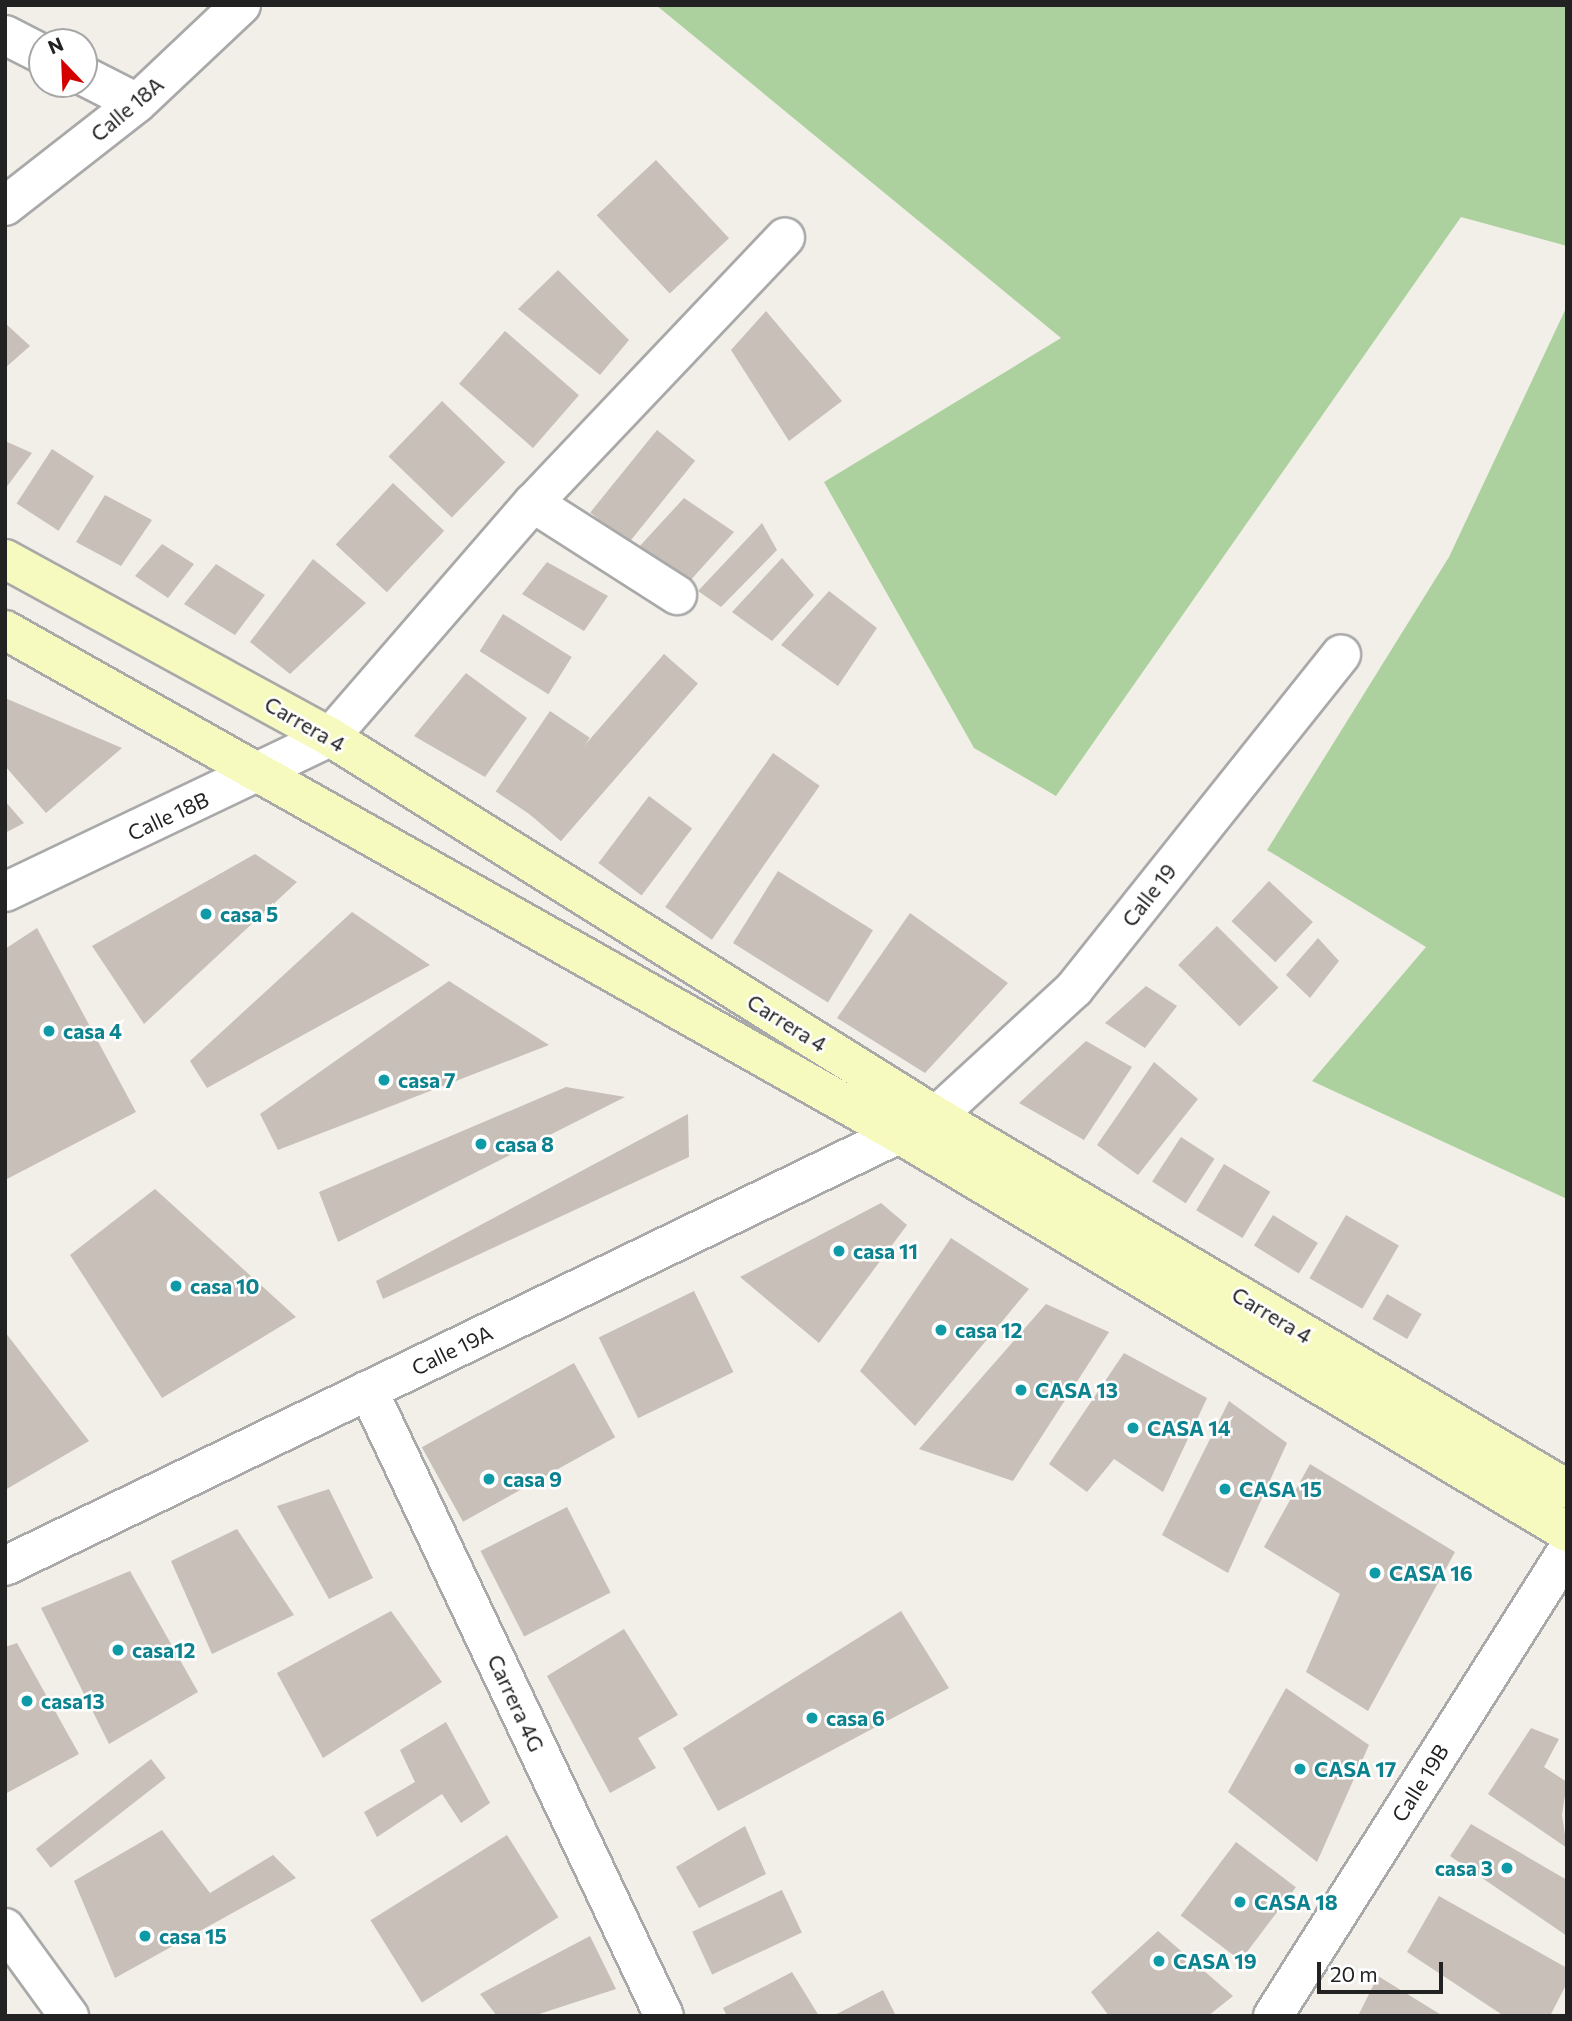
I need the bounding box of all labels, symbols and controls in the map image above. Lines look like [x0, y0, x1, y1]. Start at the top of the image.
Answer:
north arrow [28, 28, 98, 98]
text: N [44, 32, 66, 58]
street label: Calle 18A [86, 71, 168, 147]
street label: Carrera 4 [260, 691, 350, 757]
street label: Calle 18B [124, 786, 212, 846]
street label: Calle 19 [1117, 859, 1181, 931]
place label: casa 5 [220, 901, 278, 927]
marker: casa 5 [198, 906, 214, 922]
street label: Carrera 4 [743, 989, 831, 1057]
place label: casa 4 [63, 1018, 122, 1044]
marker: casa 4 [41, 1023, 57, 1039]
place label: casa 7 [398, 1067, 456, 1093]
marker: casa 7 [376, 1072, 392, 1088]
place label: casa 8 [495, 1131, 554, 1157]
marker: casa 8 [473, 1136, 489, 1152]
place label: casa 11 [853, 1238, 918, 1264]
marker: casa 11 [831, 1243, 847, 1259]
place label: casa 10 [190, 1273, 260, 1299]
marker: casa 10 [168, 1278, 184, 1294]
street label: Carrera 4 [1228, 1281, 1316, 1349]
place label: casa 12 [955, 1317, 1023, 1343]
street label: Calle 19A [407, 1320, 497, 1380]
marker: casa 12 [933, 1322, 949, 1338]
place label: CASA 13 [1035, 1377, 1118, 1403]
marker: CASA 13 [1013, 1382, 1029, 1398]
place label: CASA 14 [1147, 1415, 1231, 1441]
marker: CASA 14 [1125, 1420, 1141, 1436]
place label: casa 9 [503, 1466, 562, 1492]
marker: casa 9 [481, 1471, 497, 1487]
place label: CASA 15 [1239, 1476, 1322, 1502]
marker: CASA 15 [1217, 1481, 1233, 1497]
place label: CASA 16 [1389, 1560, 1473, 1586]
marker: CASA 16 [1367, 1565, 1383, 1581]
place label: casa12 [132, 1637, 196, 1663]
marker: casa12 [110, 1642, 126, 1658]
street label: Carrera 4G [483, 1651, 549, 1755]
place label: casa13 [41, 1688, 105, 1714]
marker: casa13 [19, 1693, 35, 1709]
place label: casa 6 [826, 1705, 885, 1731]
marker: casa 6 [804, 1710, 820, 1726]
street label: Calle 19B [1386, 1740, 1454, 1826]
place label: CASA 17 [1314, 1756, 1396, 1782]
marker: CASA 17 [1292, 1761, 1308, 1777]
place label: casa 3 [1435, 1855, 1493, 1881]
marker: casa 3 [1499, 1860, 1515, 1876]
place label: CASA 18 [1254, 1889, 1338, 1915]
marker: CASA 18 [1232, 1894, 1248, 1910]
place label: casa 15 [159, 1923, 227, 1949]
marker: casa 15 [137, 1928, 153, 1944]
place label: CASA 19 [1173, 1948, 1257, 1974]
scale bar [1320, 1948, 1446, 1992]
marker: CASA 19 [1151, 1953, 1167, 1969]
text: 20 m [1330, 1961, 1378, 1986]

